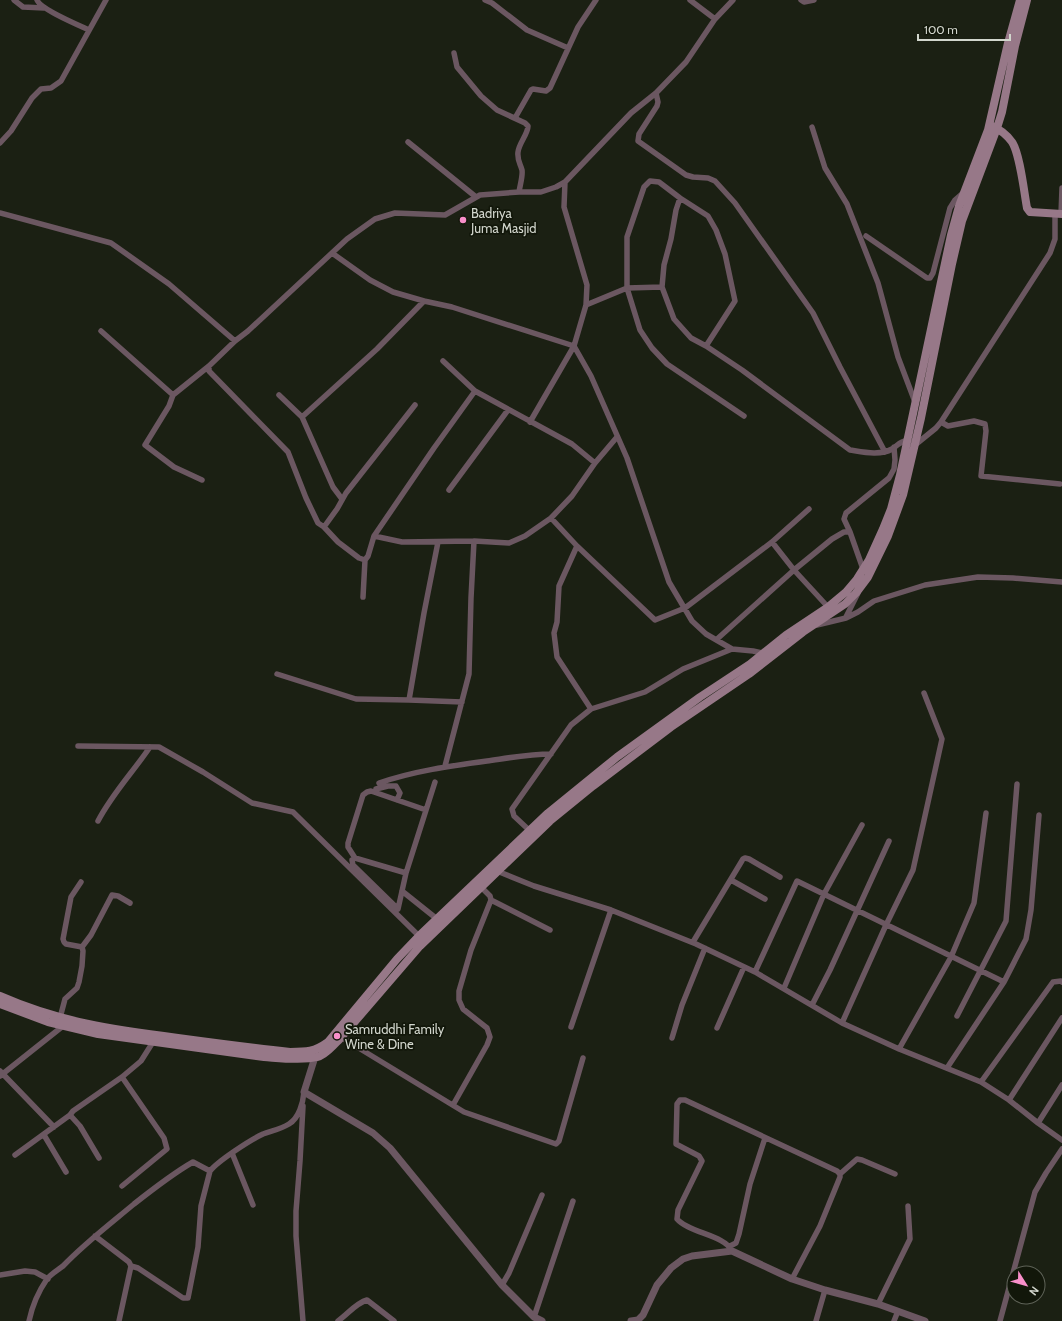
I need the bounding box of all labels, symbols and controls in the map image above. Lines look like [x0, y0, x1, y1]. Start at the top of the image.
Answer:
scale bar [918, 16, 1010, 42]
text: 100 m [924, 22, 958, 37]
place label: Badriya Juma Masjid [470, 205, 536, 237]
marker: Badriya Juma Masjid [458, 215, 468, 225]
place label: Samruddhi Family Wine & Dine [345, 1021, 445, 1052]
marker: Samruddhi Family Wine & Dine [332, 1031, 342, 1041]
north arrow [1006, 1265, 1046, 1305]
text: N [1026, 1284, 1042, 1298]

